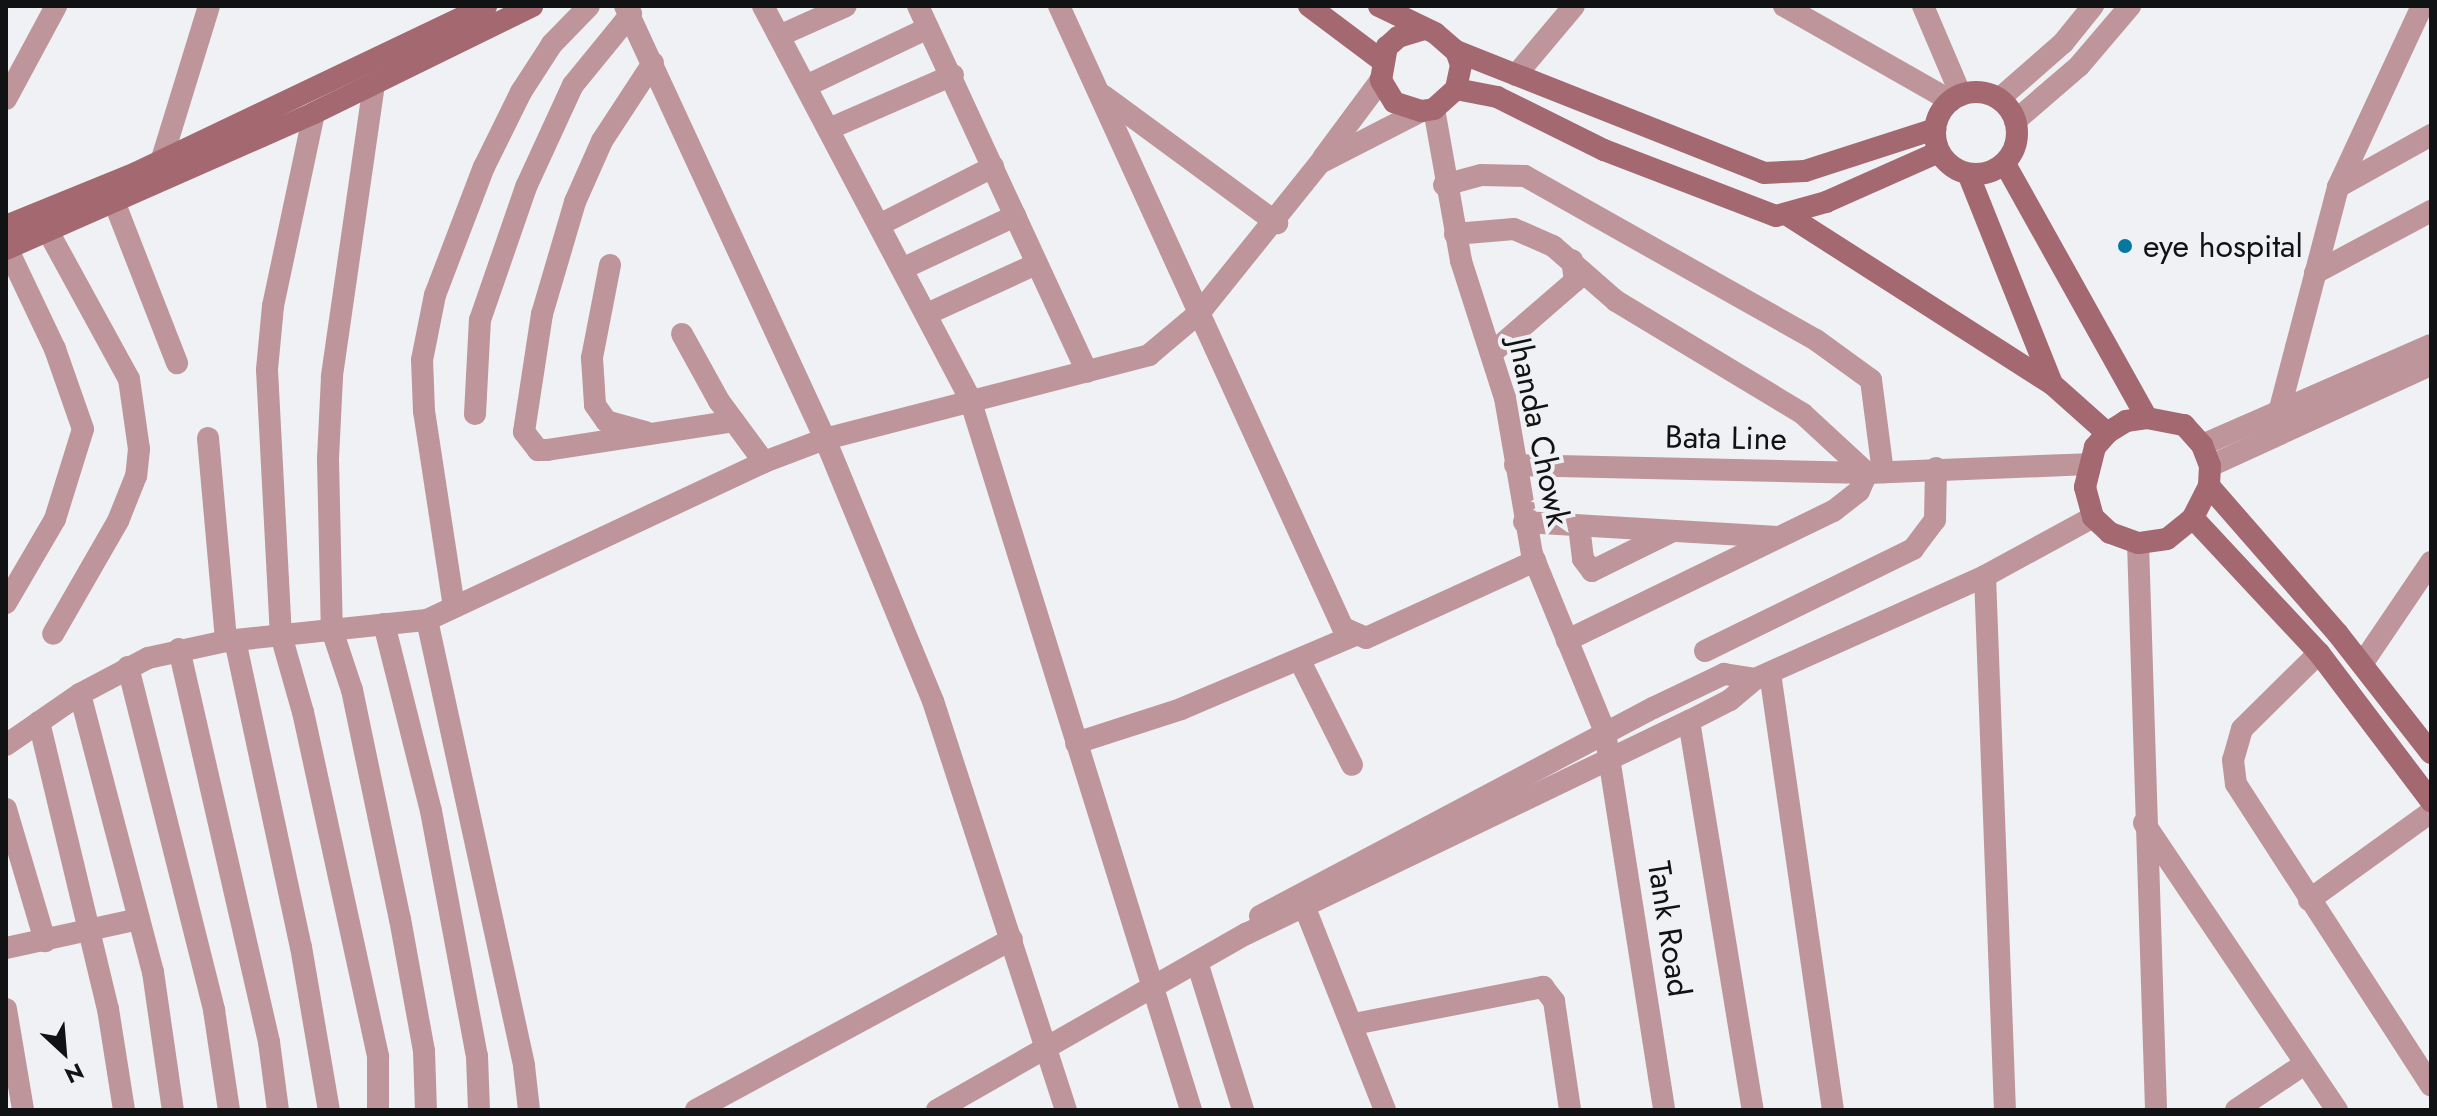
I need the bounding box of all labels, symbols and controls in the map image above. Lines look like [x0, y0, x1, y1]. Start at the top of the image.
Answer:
place label: eye hospital [2143, 227, 2303, 265]
marker: eye hospital [2114, 235, 2136, 257]
street label: Jhanda Chowk [1500, 334, 1578, 530]
street label: Bata Line [1665, 418, 1787, 458]
street label: Tank Road [1639, 859, 1699, 999]
north arrow [24, 1012, 104, 1092]
text: N [60, 1055, 89, 1092]

